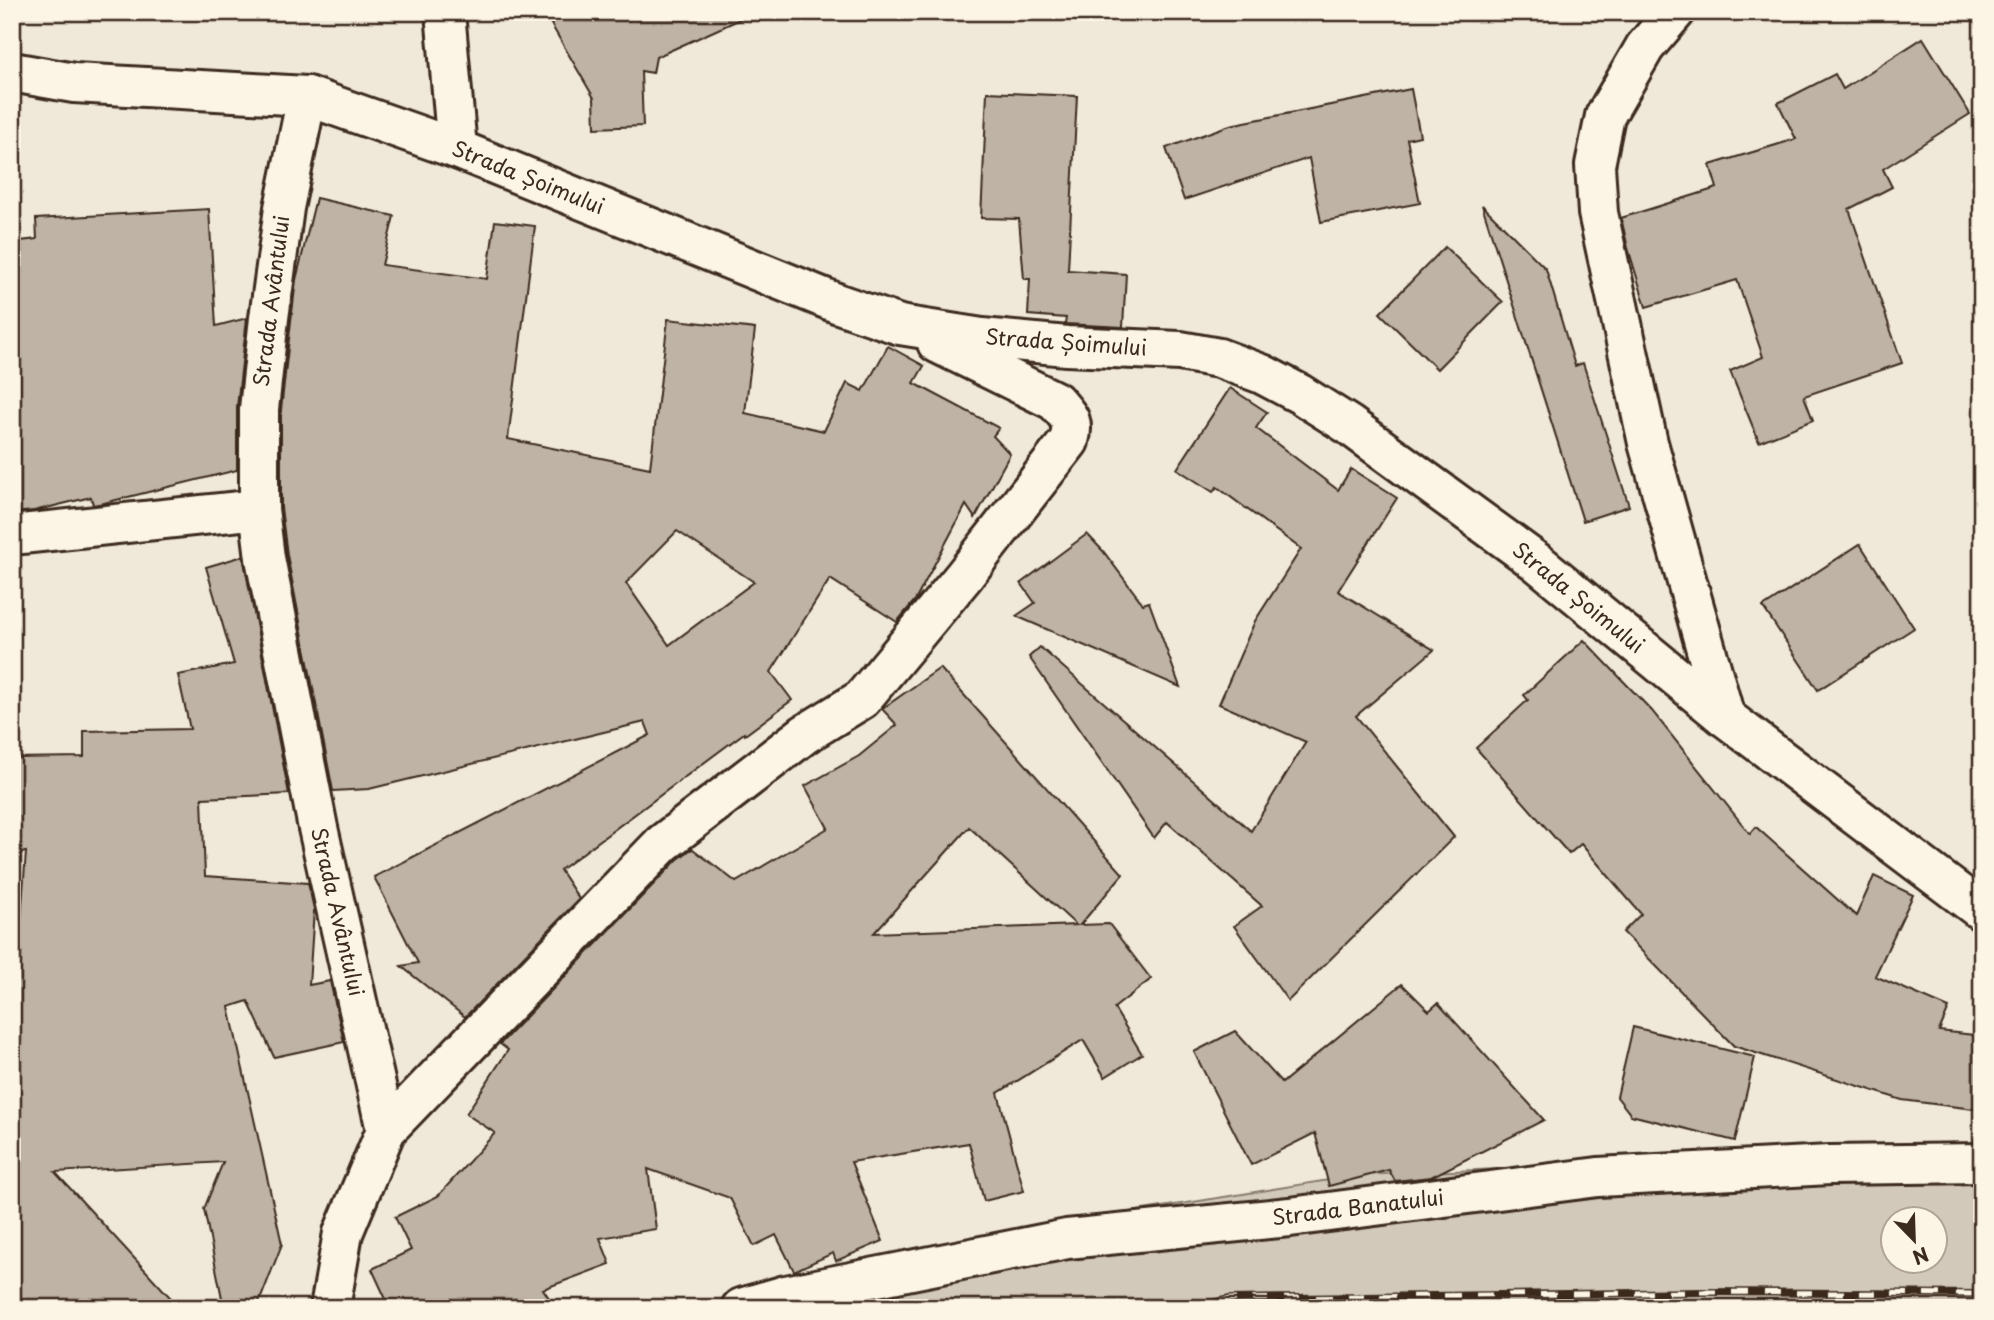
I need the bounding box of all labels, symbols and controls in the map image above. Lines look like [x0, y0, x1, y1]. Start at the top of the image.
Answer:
street label: Strada Șoimului [448, 131, 610, 221]
street label: Strada Avântului [244, 213, 296, 388]
street label: Strada Șoimului [984, 319, 1148, 363]
street label: Strada Șoimului [1506, 533, 1652, 660]
street label: Strada Avântului [304, 824, 374, 999]
street label: Strada Banatului [1270, 1180, 1445, 1232]
north arrow [1878, 1204, 1948, 1274]
text: N [1909, 1241, 1933, 1272]

